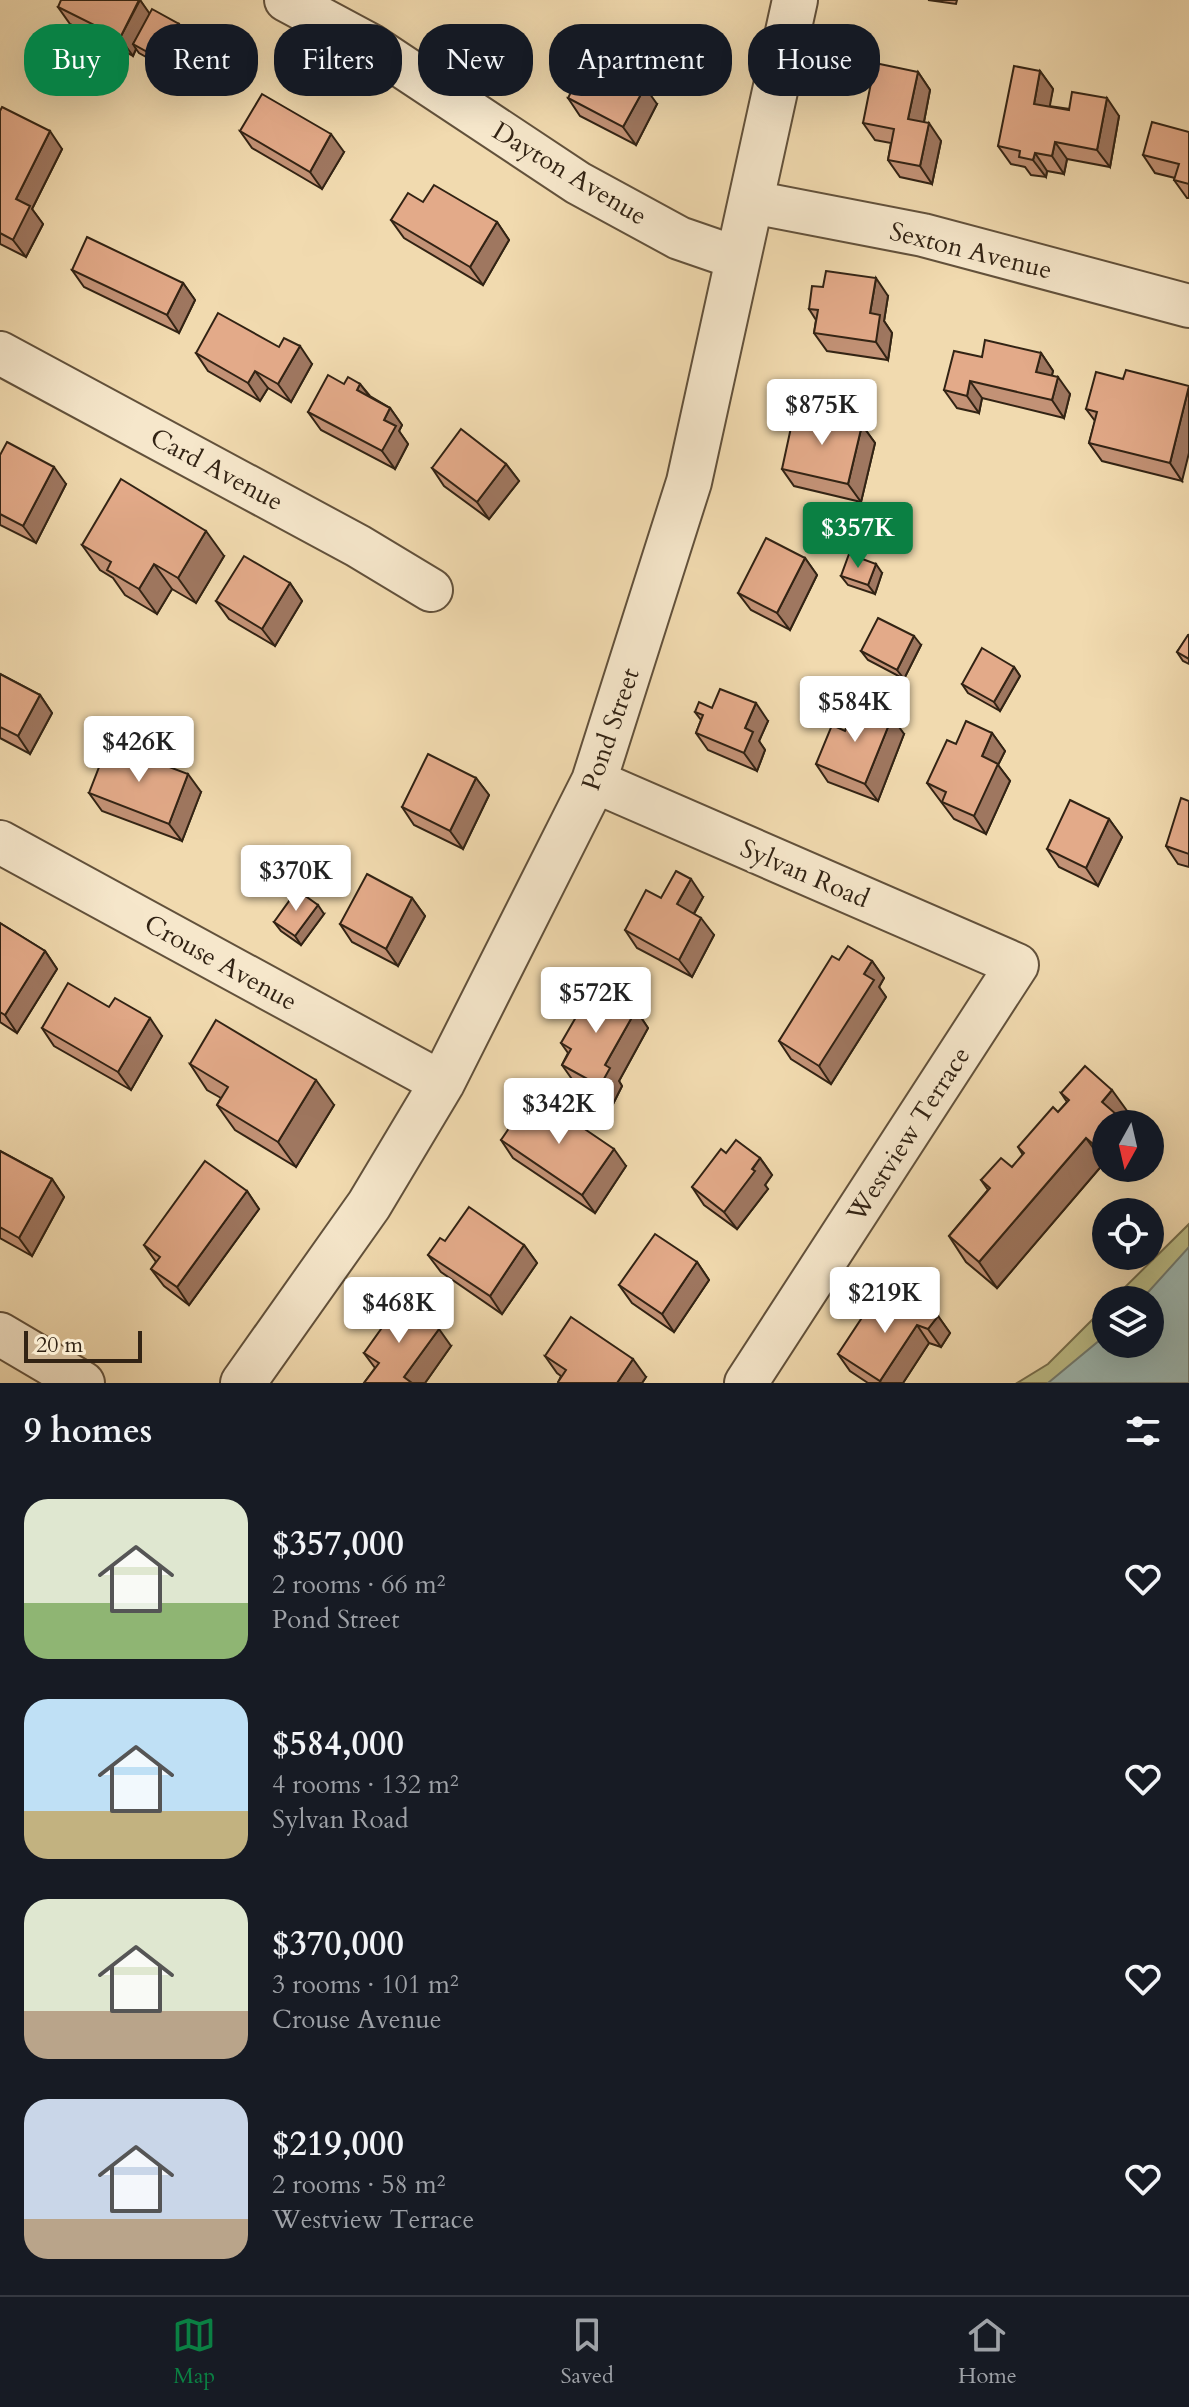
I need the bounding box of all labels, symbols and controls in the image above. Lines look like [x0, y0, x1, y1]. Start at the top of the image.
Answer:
chip: Buy [24, 24, 129, 96]
chip: Rent [145, 24, 258, 96]
chip: Filters [274, 24, 402, 96]
chip: New [418, 24, 533, 96]
chip: Apartment [549, 24, 732, 96]
chip: House [748, 24, 880, 96]
street label: Dayton Avenue [486, 114, 654, 233]
street label: Sexton Avenue [886, 213, 1056, 288]
pin: $875K [766, 379, 878, 447]
text: $875K [785, 387, 859, 422]
street label: Card Avenue [144, 420, 289, 519]
pin: $357K [802, 502, 914, 570]
text: $357K [821, 510, 895, 545]
street label: Pond Street [573, 663, 648, 795]
pin: $584K [799, 676, 911, 744]
text: $584K [818, 684, 892, 719]
pin: $426K [83, 716, 195, 784]
text: $426K [102, 724, 176, 759]
street label: Sylvan Road [735, 831, 875, 916]
pin: $370K [240, 845, 352, 913]
text: $370K [259, 853, 333, 888]
street label: Crouse Avenue [138, 906, 303, 1019]
pin: $572K [540, 967, 652, 1035]
text: $572K [559, 975, 633, 1010]
street label: Westview Terrace [838, 1040, 978, 1229]
pin: $342K [503, 1078, 615, 1146]
text: $342K [522, 1086, 596, 1121]
north arrow [1092, 1110, 1164, 1182]
map controls [1092, 1110, 1164, 1358]
button: locate [1092, 1198, 1164, 1270]
pin: $219K [829, 1267, 941, 1335]
text: $219K [848, 1275, 922, 1310]
pin: $468K [343, 1277, 455, 1345]
text: $468K [362, 1285, 436, 1320]
button: layers [1092, 1286, 1164, 1358]
scale bar [24, 1327, 142, 1363]
text: 20 m [36, 1330, 83, 1360]
text: 9 homes [24, 1408, 152, 1454]
icon: filters [1121, 1409, 1165, 1453]
text: $357,000 [272, 1521, 404, 1567]
icon: home [88, 1531, 184, 1627]
icon: heart [1121, 1557, 1165, 1601]
text: 2 rooms · 66 m² [272, 1567, 445, 1602]
text: Pond Street [272, 1602, 400, 1637]
text: $584,000 [272, 1721, 404, 1767]
icon: home [88, 1731, 184, 1827]
icon: heart [1121, 1757, 1165, 1801]
text: 4 rooms · 132 m² [272, 1767, 459, 1802]
text: Sylvan Road [272, 1802, 409, 1837]
text: $370,000 [272, 1921, 404, 1967]
icon: home [88, 1931, 184, 2027]
icon: heart [1121, 1957, 1165, 2001]
text: 3 rooms · 101 m² [272, 1967, 459, 2002]
text: Crouse Avenue [272, 2002, 441, 2037]
text: $219,000 [272, 2121, 404, 2167]
icon: home [88, 2131, 184, 2227]
icon: heart [1121, 2157, 1165, 2201]
text: 2 rooms · 58 m² [272, 2167, 445, 2202]
text: Westview Terrace [272, 2202, 474, 2237]
tab: Map [172, 2313, 216, 2391]
tab: Saved [560, 2313, 614, 2391]
tab: Home [958, 2313, 1017, 2391]

